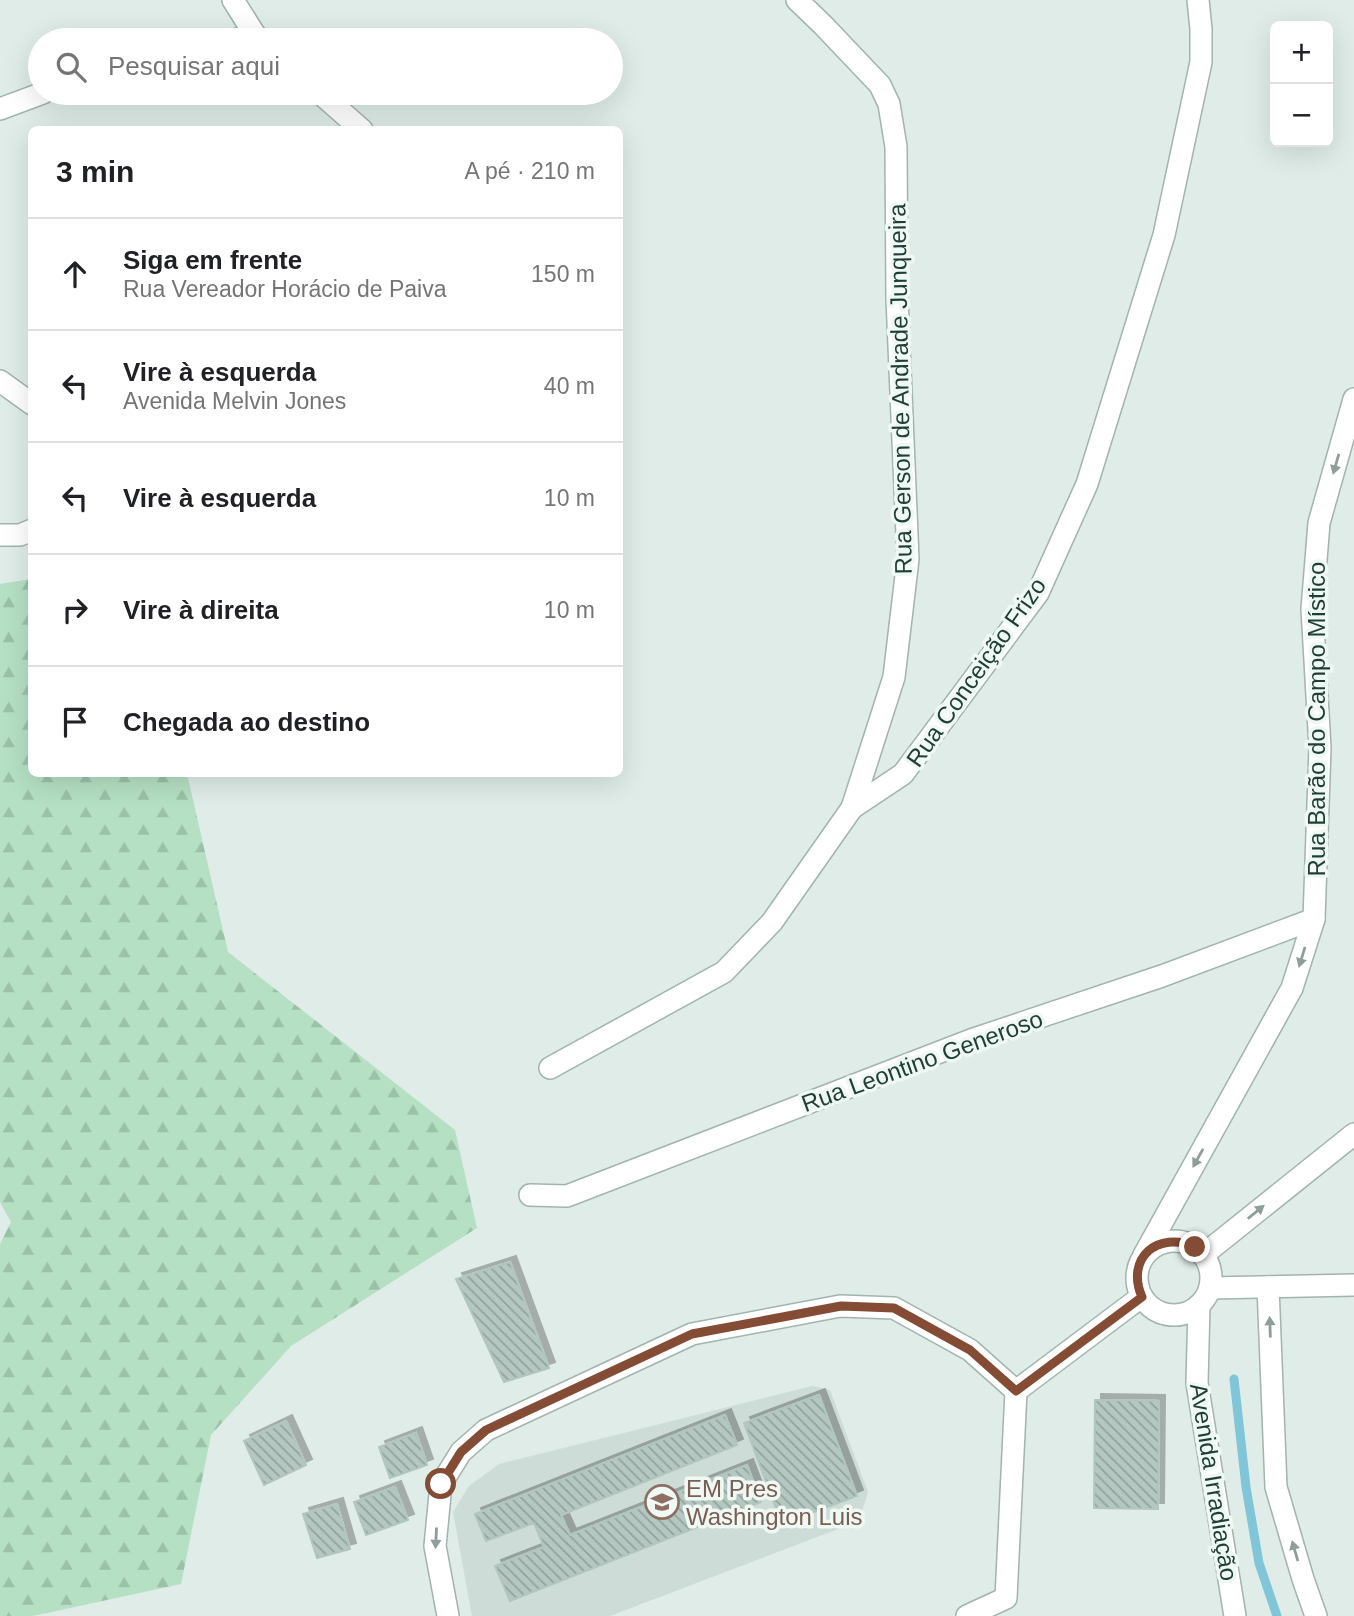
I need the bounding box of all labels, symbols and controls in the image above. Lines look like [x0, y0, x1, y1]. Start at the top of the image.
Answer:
map controls [1270, 21, 1333, 147]
button: + [1270, 21, 1333, 84]
search box [28, 28, 623, 105]
icon: search [52, 48, 90, 86]
text: Pesquisar aqui [108, 51, 280, 81]
button: − [1270, 84, 1333, 147]
text: 3 min [56, 155, 134, 188]
text: A pé · 210 m [465, 158, 595, 184]
street label: Rua Gerson de Andrade Junqueira [883, 203, 917, 575]
text: Siga em frente [123, 245, 302, 275]
icon: ahead [56, 255, 94, 293]
text: 150 m [531, 261, 595, 287]
text: Rua Vereador Horácio de Paiva [123, 276, 446, 302]
text: Vire à esquerda [123, 357, 316, 387]
icon: left [56, 367, 94, 405]
text: 40 m [544, 373, 595, 399]
text: Avenida Melvin Jones [123, 388, 346, 414]
one-way arrow [1330, 454, 1341, 476]
icon: left [56, 479, 94, 517]
text: Vire à esquerda [123, 483, 316, 513]
text: 10 m [544, 485, 595, 511]
street label: Rua Barão do Campo Místico [1303, 562, 1330, 876]
street label: Rua Conceição Frizo [901, 572, 1051, 772]
icon: right [56, 591, 94, 629]
text: Vire à direita [123, 595, 279, 625]
text: 10 m [544, 597, 595, 623]
icon: arrive [56, 703, 94, 741]
text: Chegada ao destino [123, 707, 370, 737]
one-way arrow [1296, 946, 1307, 967]
street label: Rua Leontino Generoso [798, 1005, 1046, 1117]
one-way arrow [1192, 1149, 1204, 1168]
one-way arrow [1247, 1205, 1265, 1220]
route end [1179, 1231, 1210, 1262]
one-way arrow [1264, 1315, 1275, 1337]
street label: Avenida Irradiação [1185, 1381, 1243, 1583]
route start [425, 1468, 456, 1499]
place label: EM Pres Washington Luis [686, 1475, 863, 1530]
school or university icon: EM Pres Washington Luis [643, 1483, 681, 1521]
one-way arrow [430, 1527, 441, 1549]
one-way arrow [1289, 1541, 1299, 1562]

